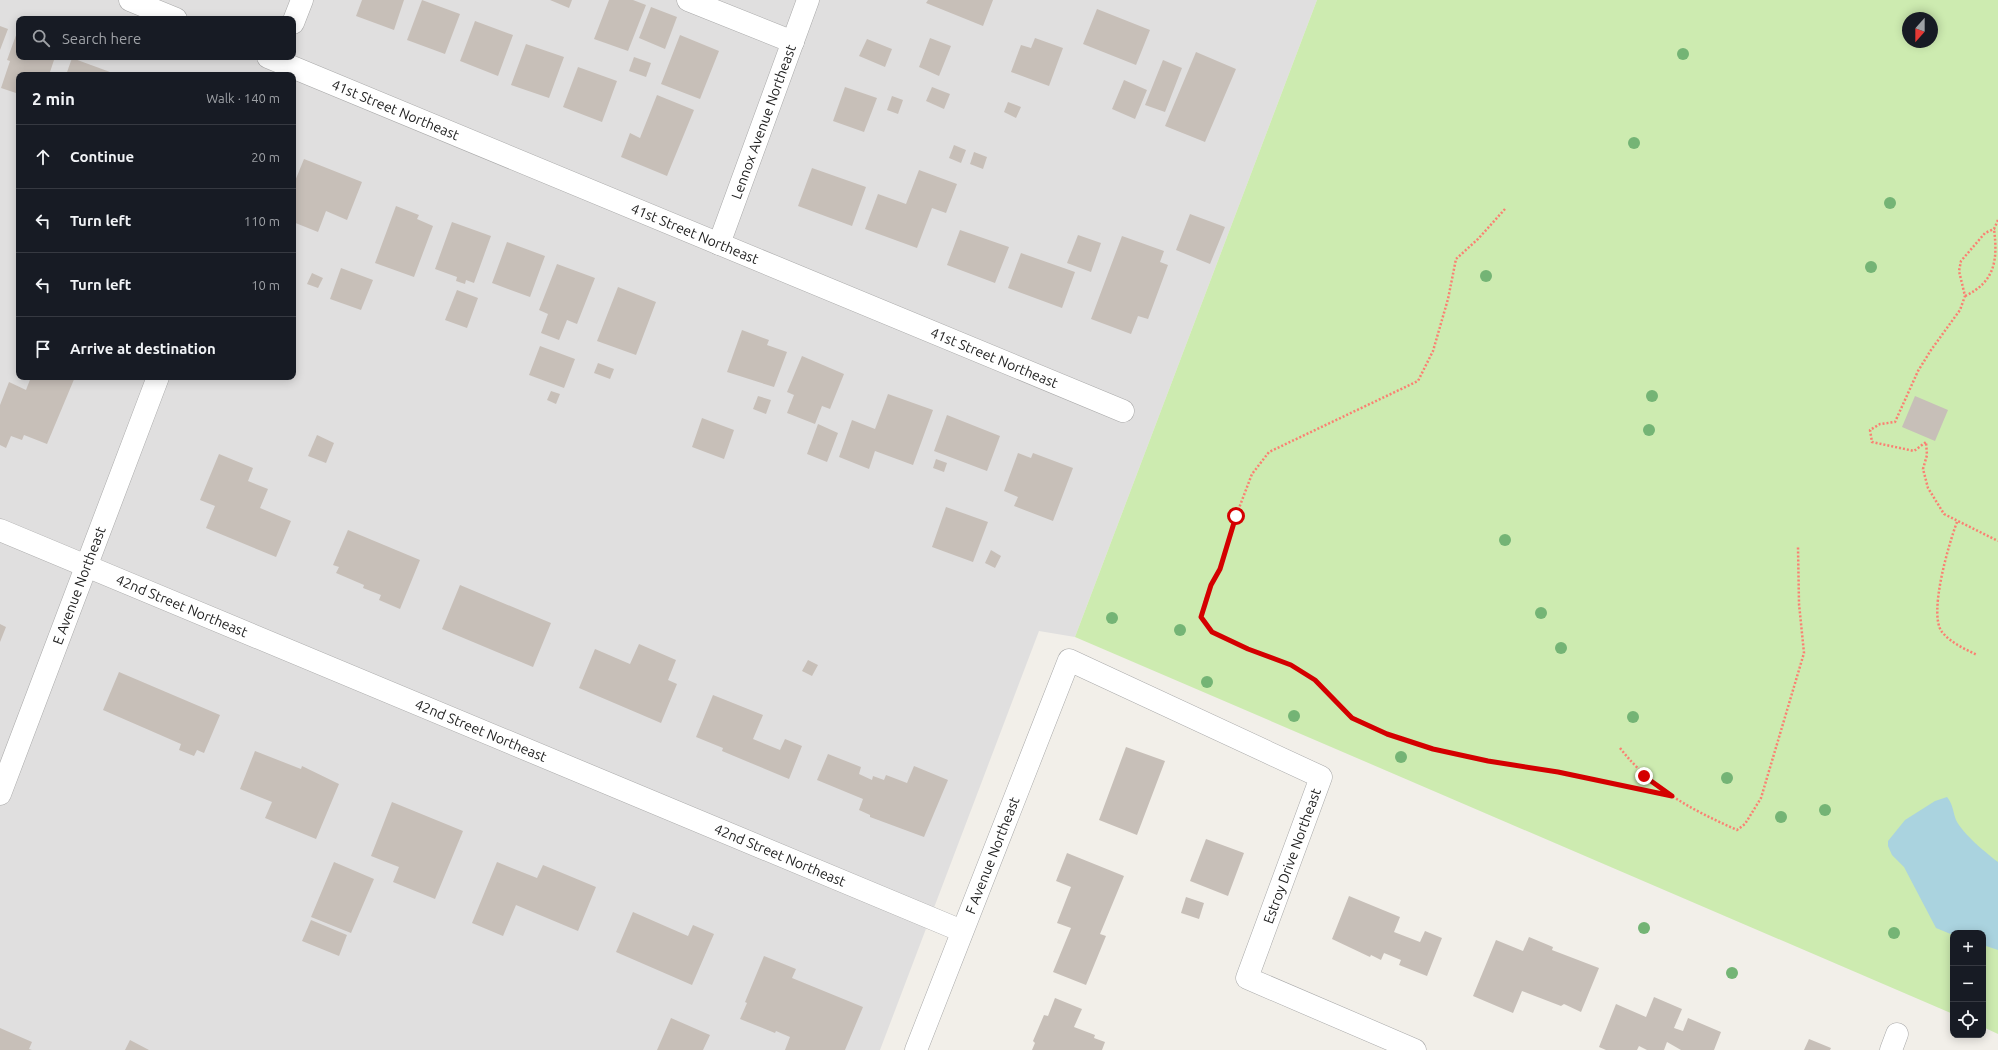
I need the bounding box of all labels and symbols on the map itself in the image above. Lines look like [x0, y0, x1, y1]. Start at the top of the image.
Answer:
north arrow [1902, 12, 1938, 48]
street label: Lennox Avenue Northeast [728, 42, 799, 201]
street label: 41st Street Northeast [329, 76, 462, 143]
street label: 41st Street Northeast [629, 200, 761, 267]
street label: 41st Street Northeast [928, 324, 1061, 391]
route start [1227, 507, 1245, 525]
street label: E Avenue Northeast [49, 524, 109, 647]
street label: 42nd Street Northeast [114, 571, 251, 641]
street label: 42nd Street Northeast [413, 696, 550, 765]
route end [1635, 767, 1653, 785]
street label: Estroy Drive Northeast [1260, 786, 1324, 926]
street label: F Avenue Northeast [962, 794, 1023, 916]
street label: 42nd Street Northeast [712, 821, 849, 890]

